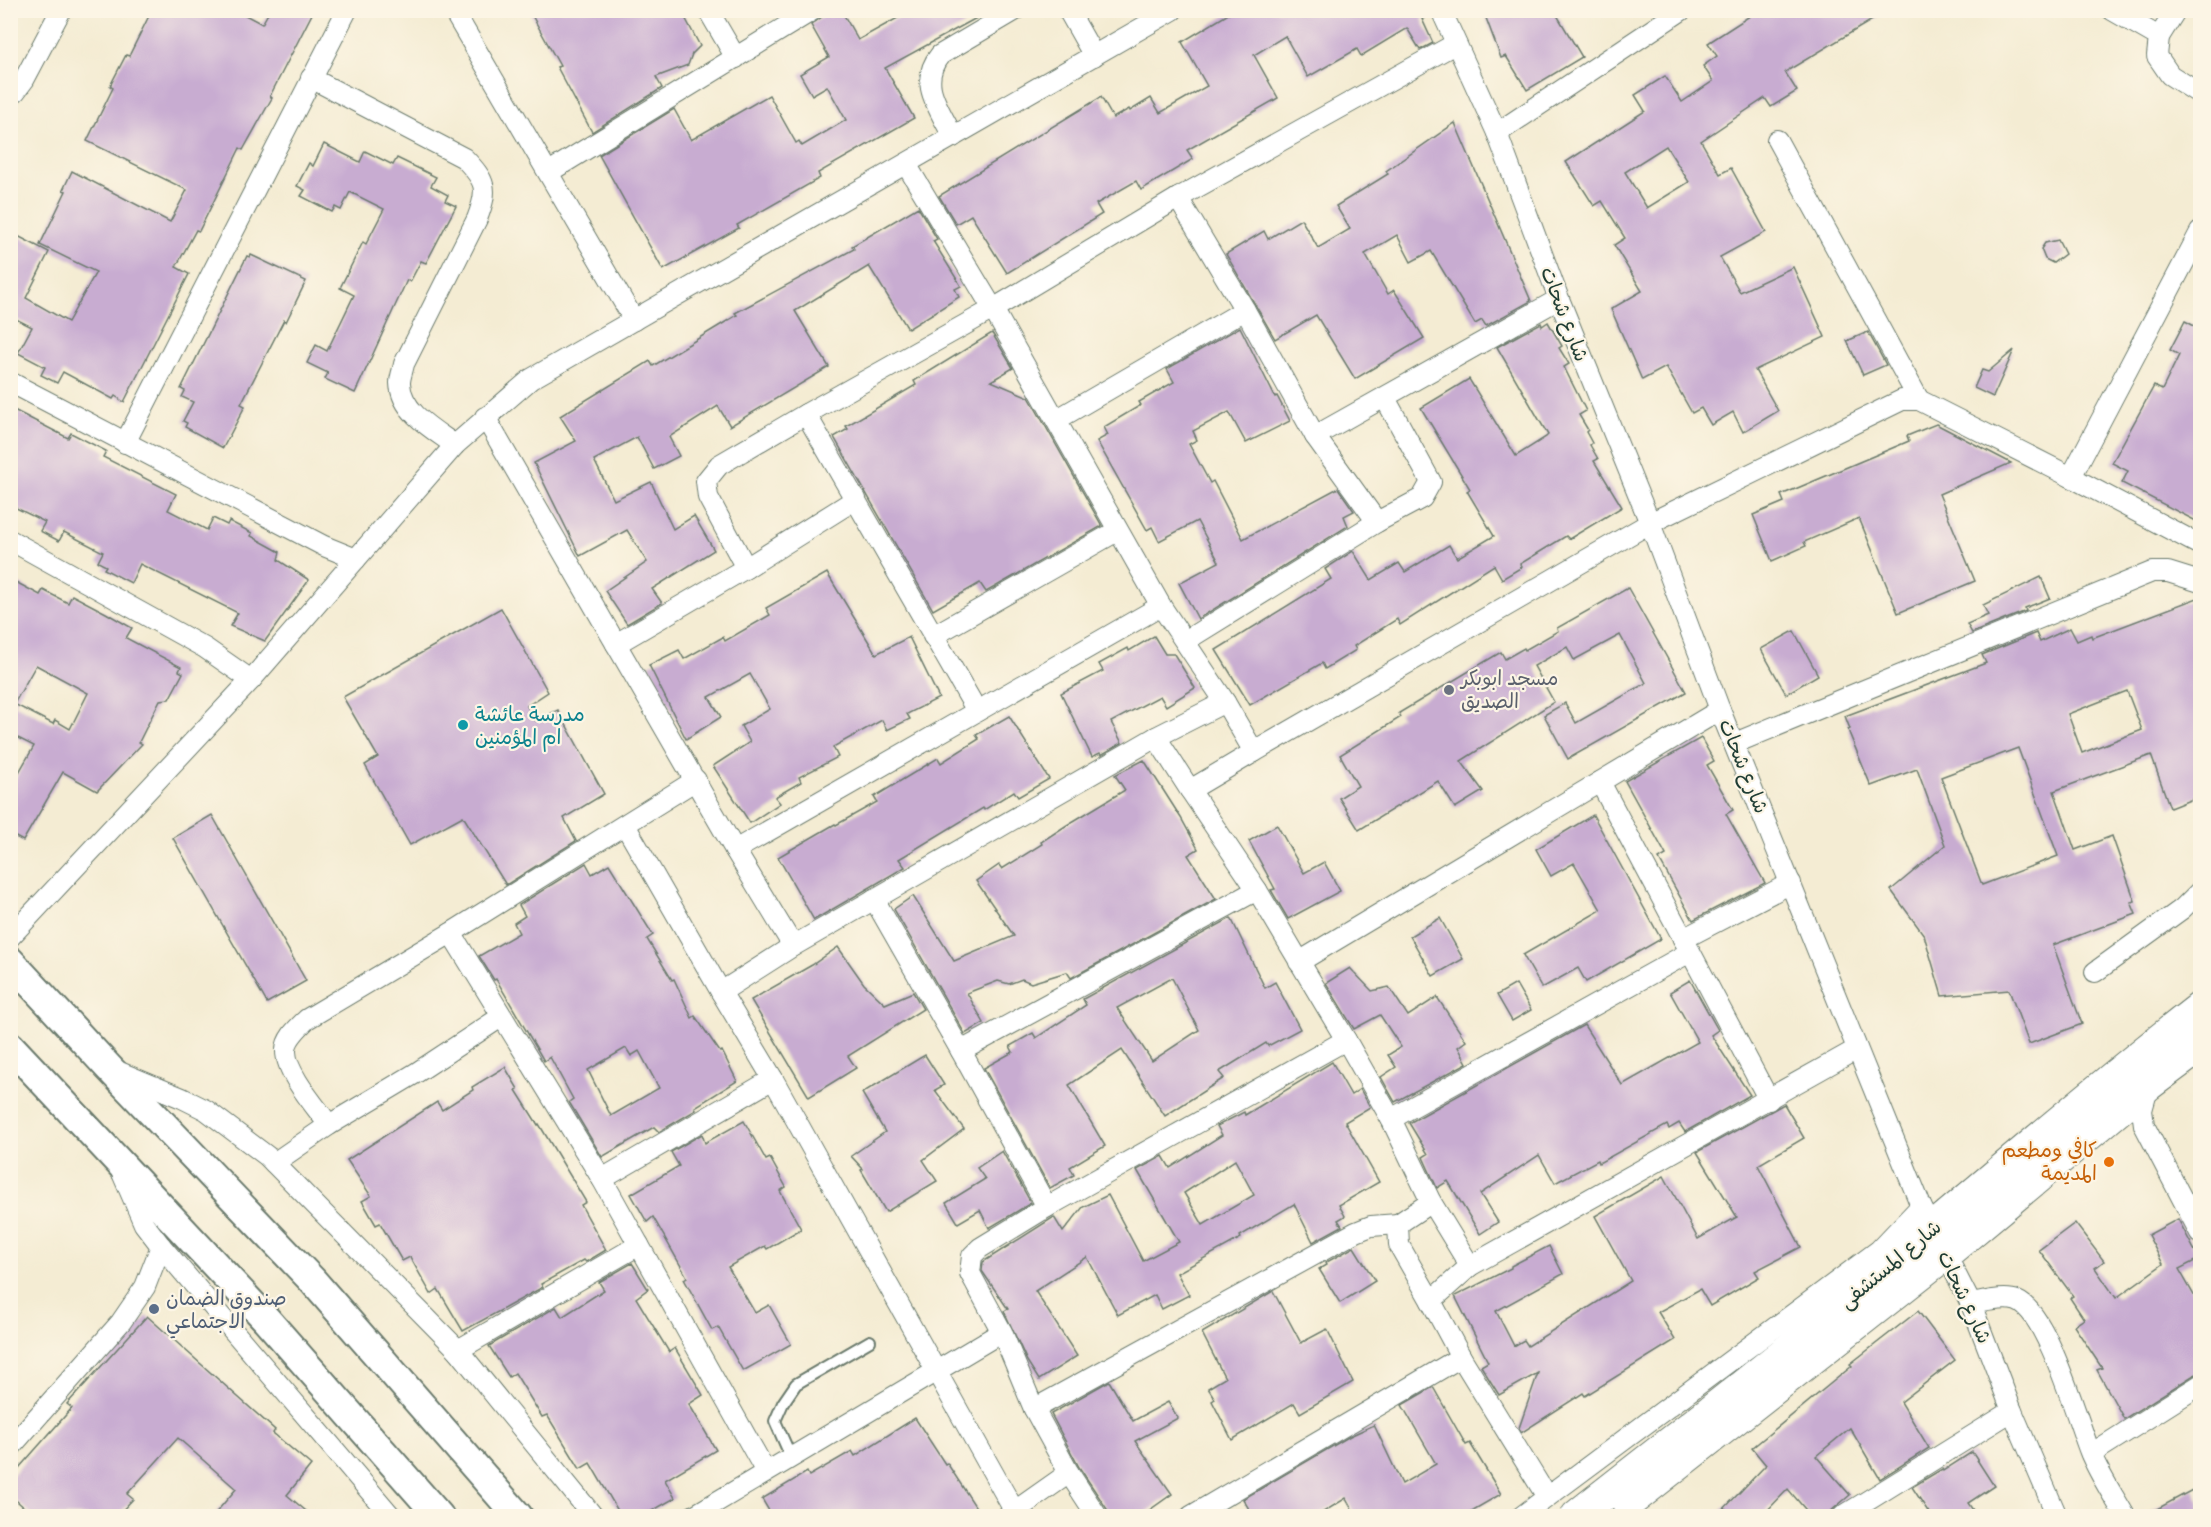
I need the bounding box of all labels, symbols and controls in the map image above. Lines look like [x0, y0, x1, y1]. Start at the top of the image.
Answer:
street label: شارع شحات [1533, 264, 1591, 366]
place label: مسجد ابوبكر الصديق [1459, 669, 1558, 716]
marker: مسجد ابوبكر الصديق [1442, 683, 1456, 697]
place label: مدرسة عائشة ام المؤمنين [475, 705, 585, 752]
street label: شارع شحات [1711, 716, 1771, 818]
marker: مدرسة عائشة ام المؤمنين [456, 718, 470, 732]
place label: كافي ومطعم المديمة [2001, 1137, 2097, 1188]
marker: كافي ومطعم المديمة [2102, 1155, 2116, 1169]
street label: شارع المستشفى [1836, 1217, 1948, 1316]
street label: شارع شحات [1930, 1248, 1994, 1348]
place label: صندوق الضمان الاجتماعي [166, 1289, 287, 1339]
marker: صندوق الضمان الاجتماعي [147, 1302, 161, 1316]

